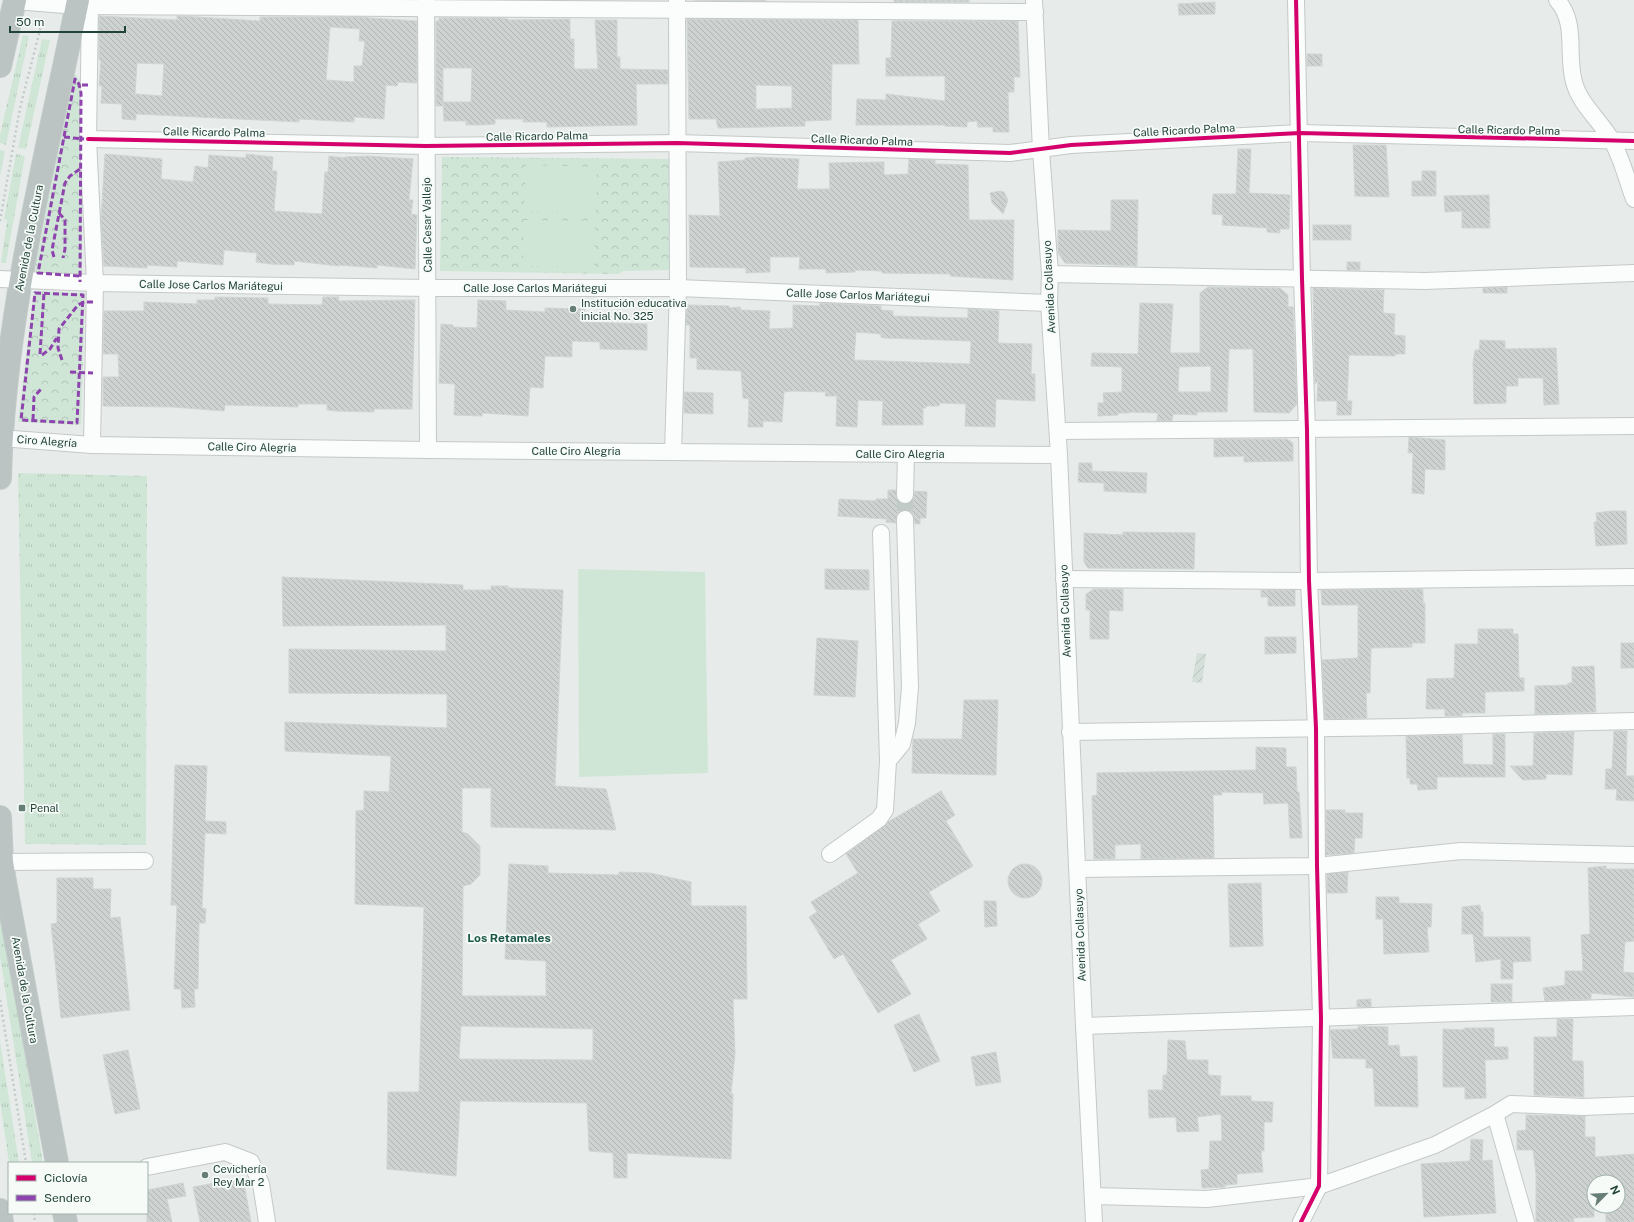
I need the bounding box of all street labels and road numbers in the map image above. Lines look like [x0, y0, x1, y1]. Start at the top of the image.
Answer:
street label: Calle Ricardo Palma [1133, 121, 1235, 139]
street label: Calle Ricardo Palma [1458, 123, 1560, 137]
street label: Calle Ricardo Palma [163, 125, 265, 139]
street label: Calle Ricardo Palma [486, 129, 588, 143]
street label: Calle Ricardo Palma [811, 132, 913, 148]
street label: Calle Cesar Vallejo [420, 177, 434, 273]
street label: Avenida de la Cultura [13, 184, 45, 292]
street label: Avenida Collasuyo [1041, 240, 1057, 334]
street label: Calle Jose Carlos Mariátegui [139, 278, 283, 292]
street label: Calle Jose Carlos Mariátegui [463, 282, 607, 294]
street label: Calle Jose Carlos Mariátegui [786, 286, 930, 304]
street label: Ciro Alegría [16, 433, 78, 449]
street label: Calle Ciro Alegria [207, 440, 297, 454]
street label: Calle Ciro Alegria [531, 445, 621, 457]
street label: Calle Ciro Alegria [855, 448, 945, 460]
street label: Avenida Collasuyo [1057, 564, 1073, 658]
street label: Avenida Collasuyo [1072, 888, 1088, 982]
street label: Avenida de la Cultura [10, 936, 40, 1044]

